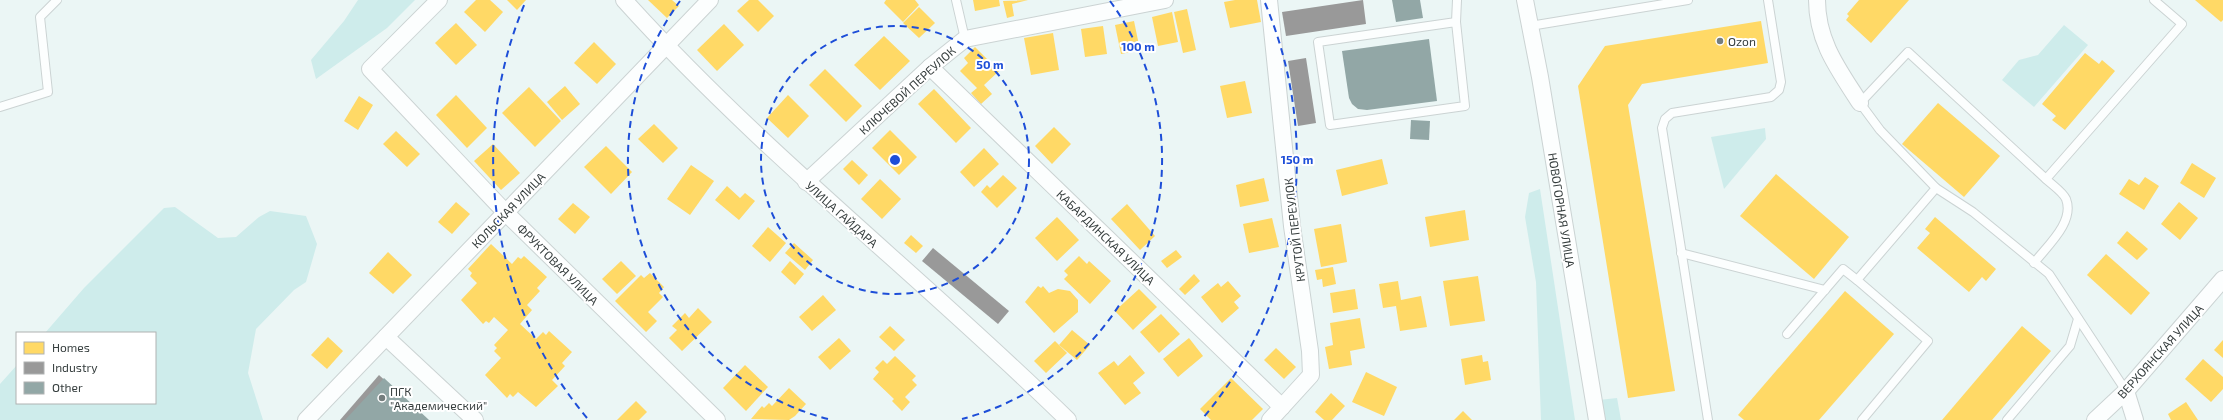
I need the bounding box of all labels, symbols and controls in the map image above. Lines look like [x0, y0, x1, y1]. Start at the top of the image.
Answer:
place label: Ozon [1728, 34, 1756, 48]
marker: Ozon [1715, 36, 1725, 46]
text: 100 m [1121, 39, 1155, 53]
street label: КЛЮЧЕВОЙ ПЕРЕУЛОК [856, 43, 958, 137]
text: 50 m [976, 57, 1004, 71]
text: 150 m [1281, 152, 1313, 166]
street label: НОВОГОРНАЯ УЛИЦА [1546, 152, 1578, 269]
centre of rings [888, 153, 902, 167]
street label: КОЛЬСКАЯ УЛИЦА [468, 169, 548, 251]
street label: КРУТОЙ ПЕРЕУЛОК [1281, 177, 1307, 283]
street label: УЛИЦА ГАЙДАРА [803, 178, 881, 250]
street label: КАБАРДИНСКАЯ УЛИЦА [1054, 187, 1158, 288]
street label: ФРУКТОВАЯ УЛИЦА [515, 221, 602, 308]
street label: ВЕРХОЯНСКАЯ УЛИЦА [2114, 301, 2206, 401]
legend [16, 332, 156, 404]
text: Homes [52, 340, 90, 354]
text: Industry [52, 360, 98, 374]
text: Other [52, 380, 83, 394]
place label: ПГК "Академический" [390, 384, 487, 412]
marker: ПГК "Академический" [377, 393, 387, 403]

